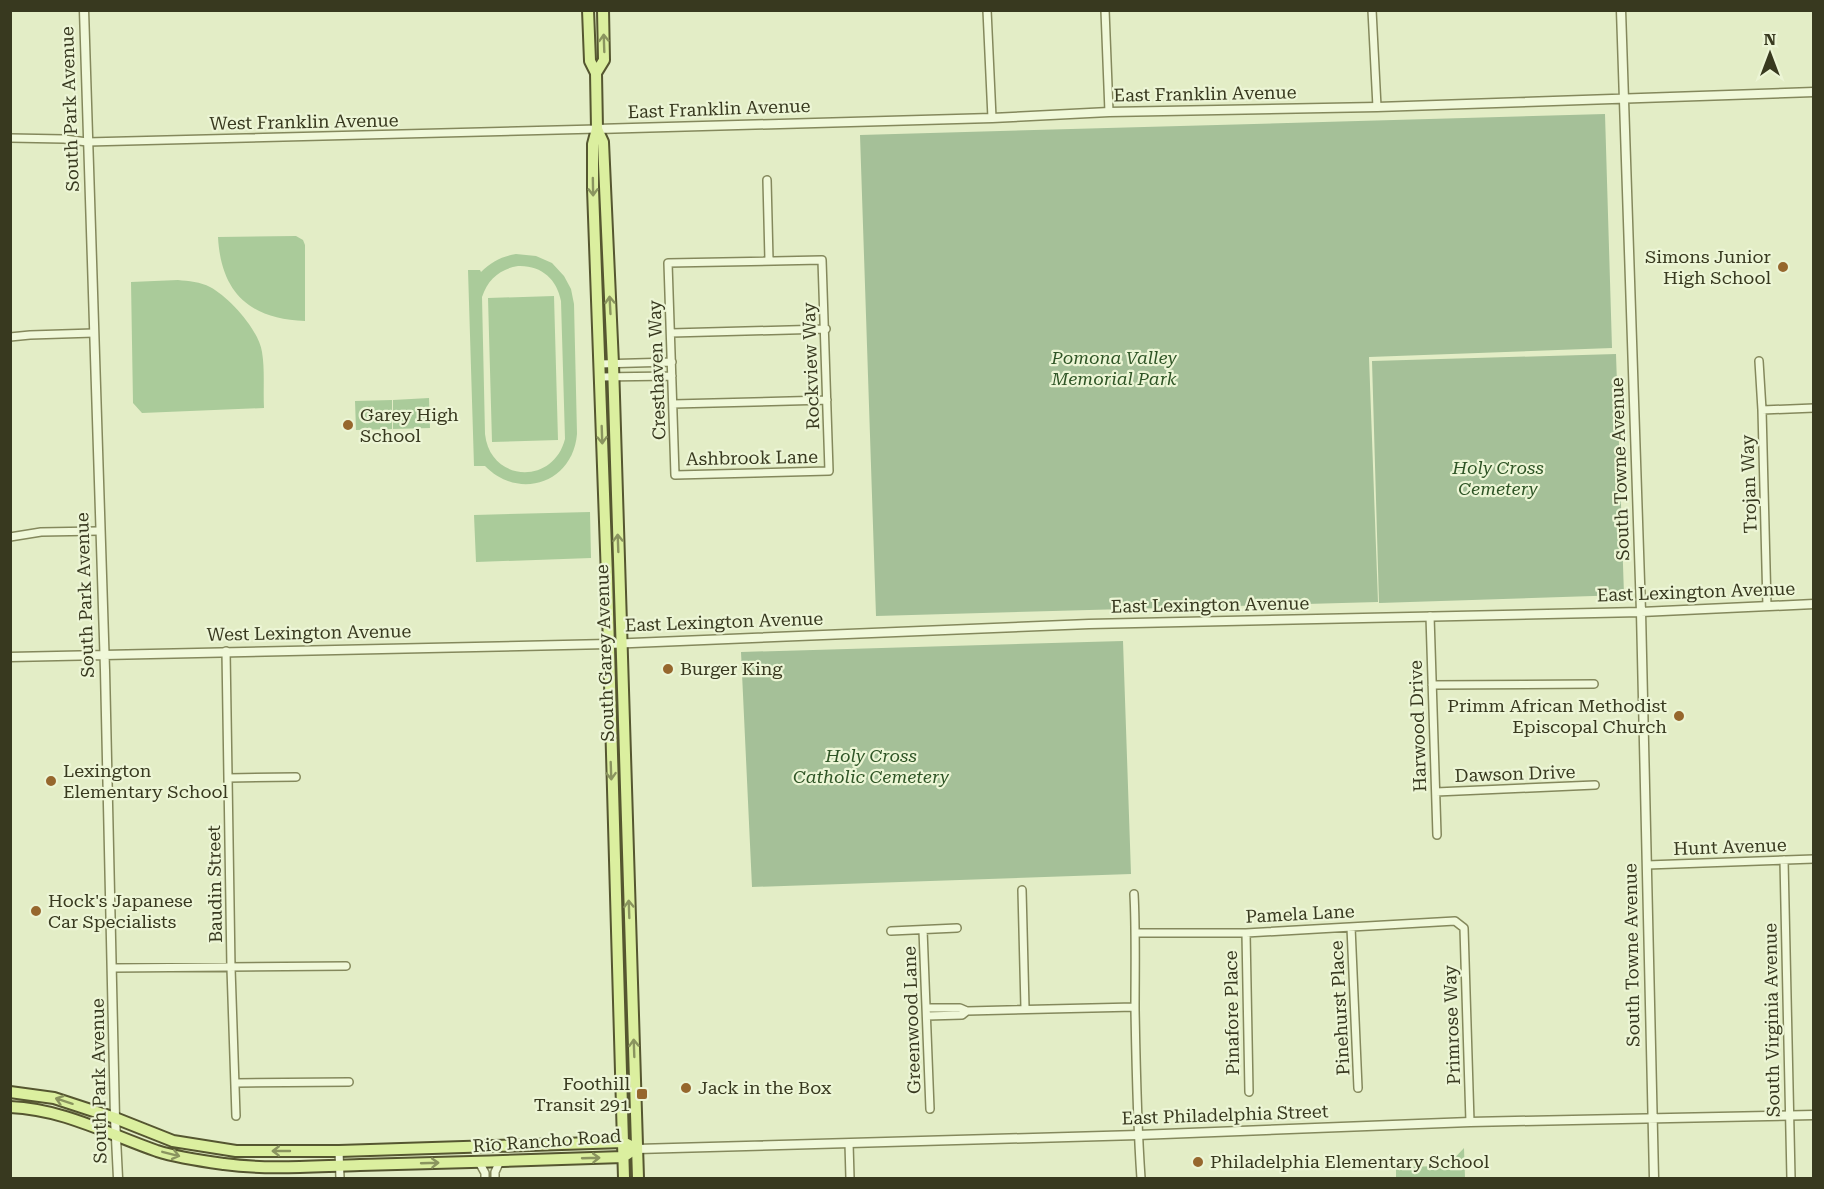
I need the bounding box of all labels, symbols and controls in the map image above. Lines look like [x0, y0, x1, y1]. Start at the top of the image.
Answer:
north arrow [1740, 24, 1800, 84]
street label: South Park Avenue [56, 26, 83, 192]
text: N [1764, 30, 1776, 49]
one-way arrow [598, 33, 610, 53]
street label: East Franklin Avenue [1113, 81, 1297, 106]
street label: East Franklin Avenue [627, 95, 811, 122]
street label: West Franklin Avenue [209, 109, 399, 134]
one-way arrow [587, 176, 599, 196]
place label: Simons Junior High School [1645, 246, 1771, 288]
marker: Simons Junior High School [1776, 260, 1790, 274]
one-way arrow [605, 296, 616, 316]
street label: Cresthaven Way [644, 299, 669, 440]
street label: Rockview Way [798, 302, 823, 430]
park label: Pomona Valley Memorial Park [1050, 347, 1178, 389]
street label: South Towne Avenue [1606, 377, 1633, 561]
place label: Garey High School [360, 404, 459, 446]
marker: Garey High School [341, 418, 355, 432]
one-way arrow [596, 425, 607, 445]
street label: Trojan Way [1736, 434, 1761, 534]
street label: Ashbrook Lane [686, 446, 818, 469]
park label: Holy Cross Cemetery [1451, 457, 1544, 499]
street label: South Park Avenue [71, 512, 98, 678]
one-way arrow [612, 533, 624, 553]
street label: South Garey Avenue [591, 564, 618, 742]
street label: East Lexington Avenue [1596, 578, 1796, 605]
street label: East Lexington Avenue [1111, 592, 1310, 617]
street label: East Lexington Avenue [624, 608, 824, 635]
street label: West Lexington Avenue [207, 620, 412, 645]
place label: Burger King [680, 658, 783, 679]
street label: Harwood Drive [1405, 660, 1430, 792]
marker: Burger King [661, 662, 675, 676]
place label: Primm African Methodist Episcopal Church [1447, 695, 1667, 737]
marker: Primm African Methodist Episcopal Church [1672, 709, 1686, 723]
park label: Holy Cross Catholic Cemetery [793, 745, 950, 787]
place label: Lexington Elementary School [63, 760, 228, 802]
one-way arrow [606, 761, 617, 781]
street label: Dawson Drive [1454, 761, 1576, 786]
marker: Lexington Elementary School [44, 774, 58, 788]
street label: Baudin Street [203, 825, 226, 943]
street label: Hunt Avenue [1673, 834, 1787, 859]
street label: South Towne Avenue [1619, 863, 1644, 1047]
place label: Hock's Japanese Car Specialists [48, 890, 193, 932]
one-way arrow [624, 899, 635, 919]
street label: Pamela Lane [1245, 900, 1355, 927]
marker: Hock's Japanese Car Specialists [29, 904, 43, 918]
street label: South Virginia Avenue [1759, 923, 1784, 1117]
street label: Pinehurst Place [1325, 940, 1354, 1076]
street label: Greenwood Lane [898, 946, 925, 1094]
street label: Pinafore Place [1220, 950, 1243, 1076]
street label: Primrose Way [1439, 964, 1464, 1085]
street label: South Park Avenue [87, 998, 110, 1164]
one-way arrow [628, 1039, 639, 1059]
place label: Foothill Transit 291 [534, 1073, 630, 1115]
place label: Jack in the Box [698, 1077, 832, 1098]
marker: Jack in the Box [679, 1081, 693, 1095]
marker: Foothill Transit 291 [635, 1087, 649, 1101]
one-way arrow [55, 1095, 74, 1106]
street label: East Philadelphia Street [1121, 1100, 1329, 1129]
street label: Rio Rancho Road [472, 1125, 623, 1156]
one-way arrow [271, 1145, 291, 1157]
one-way arrow [161, 1149, 180, 1161]
place label: Philadelphia Elementary School [1210, 1151, 1490, 1172]
one-way arrow [580, 1152, 600, 1163]
marker: Philadelphia Elementary School [1191, 1155, 1205, 1169]
one-way arrow [420, 1158, 440, 1169]

